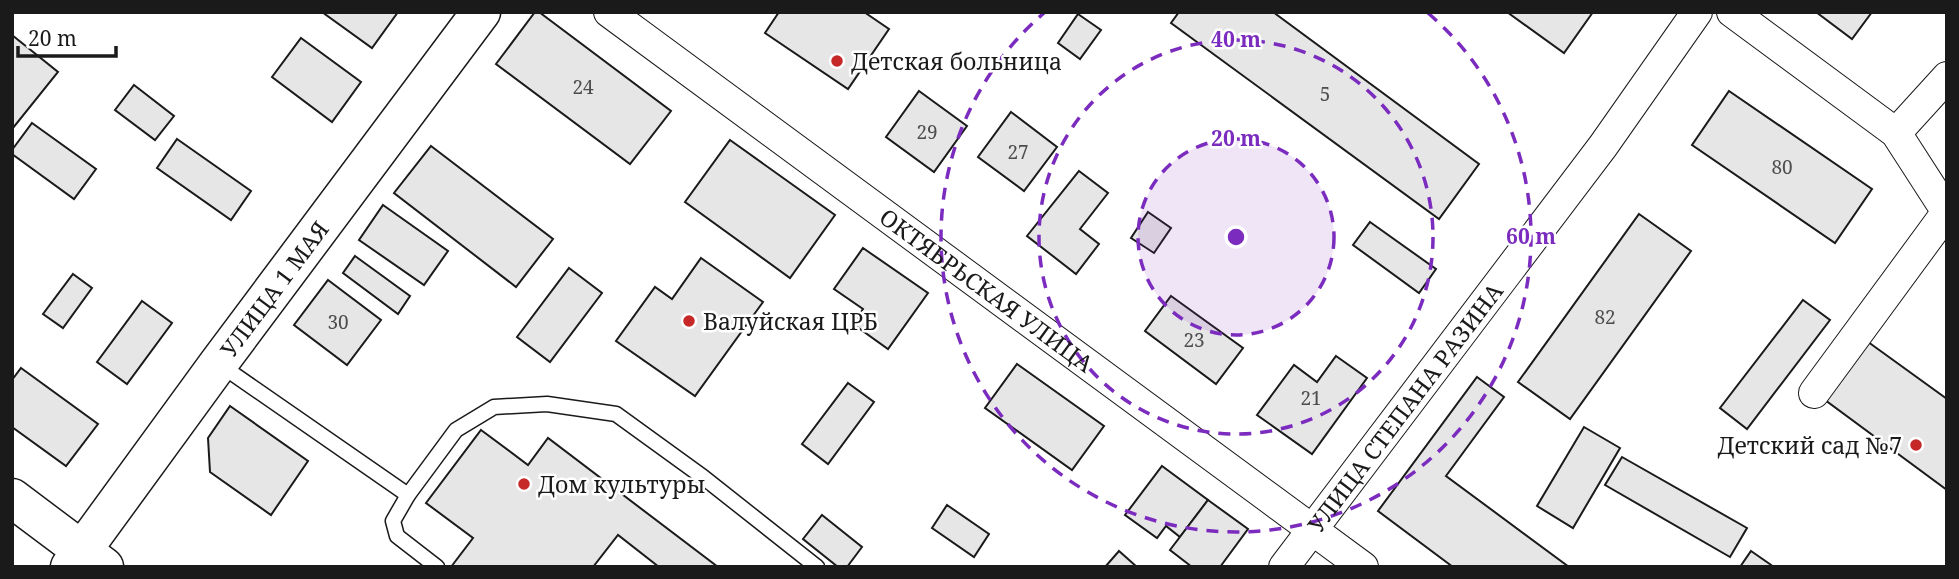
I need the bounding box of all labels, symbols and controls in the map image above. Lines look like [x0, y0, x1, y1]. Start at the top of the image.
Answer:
scale bar [18, 14, 116, 58]
text: 20 m [28, 24, 77, 52]
text: 40 m [1211, 25, 1261, 53]
place label: Детская больница [851, 45, 1062, 77]
marker: Детская больница [829, 53, 845, 69]
house number: 24 [572, 74, 594, 100]
house number: 5 [1320, 81, 1330, 107]
house number: 29 [916, 119, 938, 145]
text: 20 m [1211, 124, 1261, 152]
house number: 27 [1007, 139, 1029, 165]
house number: 80 [1771, 154, 1793, 180]
street label: ОКТЯБРЬСКАЯ УЛИЦА [873, 201, 1101, 380]
street label: УЛИЦА 1 МАЯ [213, 214, 336, 364]
text: 60 m [1506, 222, 1556, 250]
centre of rings [1224, 225, 1248, 249]
street label: УЛИЦА СТЕПАНА РАЗИНА [1300, 276, 1510, 539]
house number: 82 [1594, 304, 1616, 330]
place label: Валуйская ЦРБ [703, 305, 878, 337]
house number: 30 [327, 309, 349, 335]
marker: Валуйская ЦРБ [681, 313, 697, 329]
house number: 23 [1183, 327, 1205, 353]
house number: 21 [1300, 385, 1322, 411]
place label: Детский сад №7 [1717, 429, 1902, 461]
marker: Детский сад №7 [1908, 437, 1924, 453]
place label: Дом культуры [538, 468, 705, 500]
marker: Дом культуры [516, 476, 532, 492]

